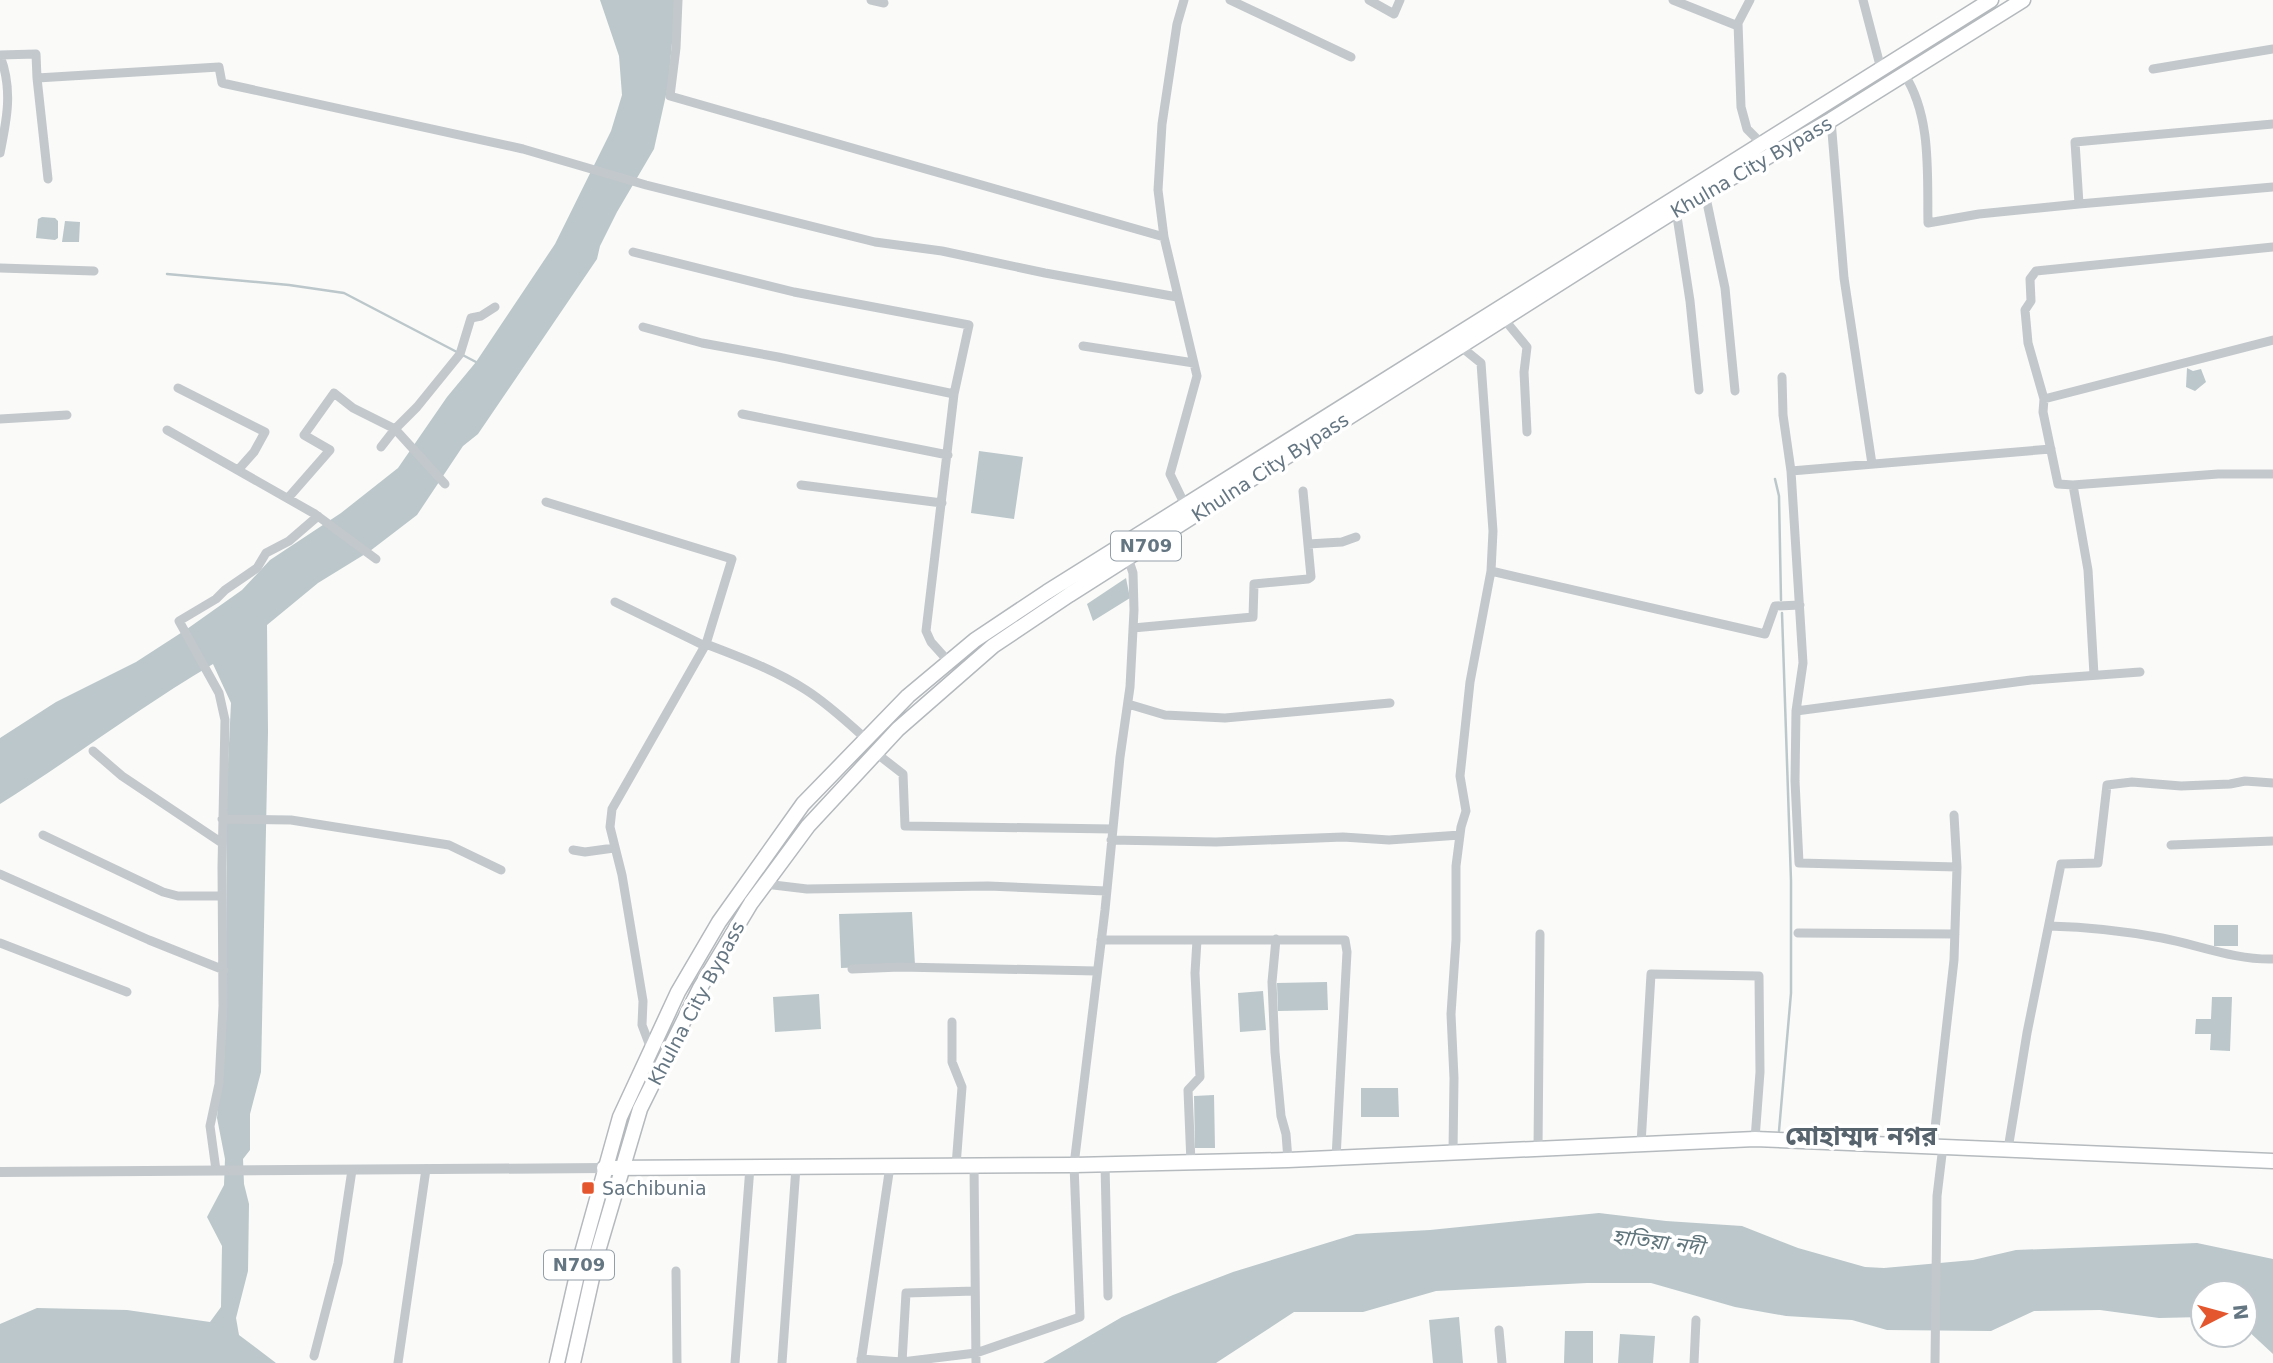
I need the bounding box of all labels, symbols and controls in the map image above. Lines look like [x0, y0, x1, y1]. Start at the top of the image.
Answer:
street label: Khulna City Bypass [1666, 112, 1836, 222]
street label: Khulna City Bypass [1187, 408, 1353, 526]
road number: N709 [1111, 532, 1181, 560]
street label: Khulna City Bypass [643, 917, 749, 1089]
district label: মোহাম্মদ নগর [1785, 1121, 1937, 1151]
place label: Sachibunia [602, 1177, 707, 1199]
marker: Sachibunia [580, 1180, 596, 1196]
water label: হাতিয়া নদী [1611, 1223, 1710, 1260]
road number: N709 [544, 1250, 614, 1280]
north arrow [2189, 1279, 2259, 1349]
text: N [2229, 1303, 2253, 1321]

